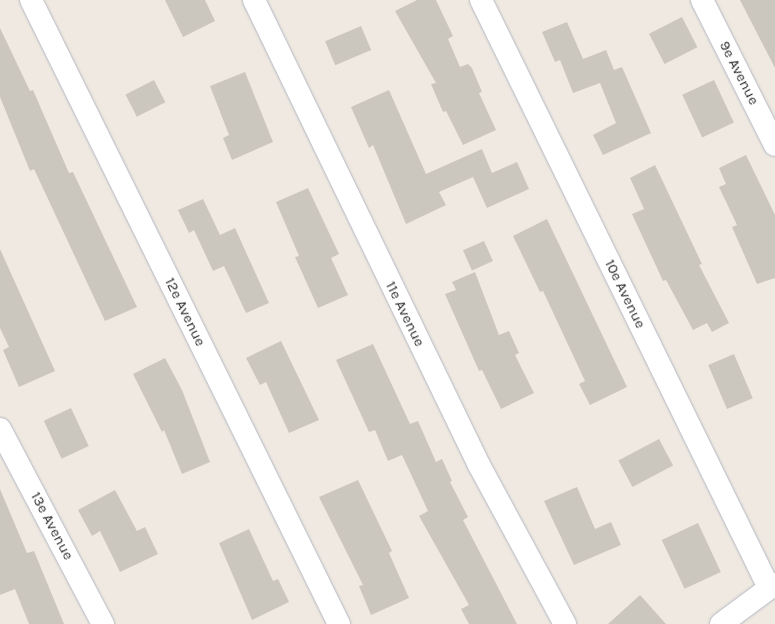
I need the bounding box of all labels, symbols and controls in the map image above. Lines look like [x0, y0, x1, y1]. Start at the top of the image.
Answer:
street label: 9e Avenue [715, 38, 763, 108]
street label: 10e Avenue [601, 257, 649, 331]
street label: 12e Avenue [161, 275, 209, 349]
street label: 11e Avenue [381, 278, 429, 350]
street label: 13e Avenue [27, 489, 77, 563]

